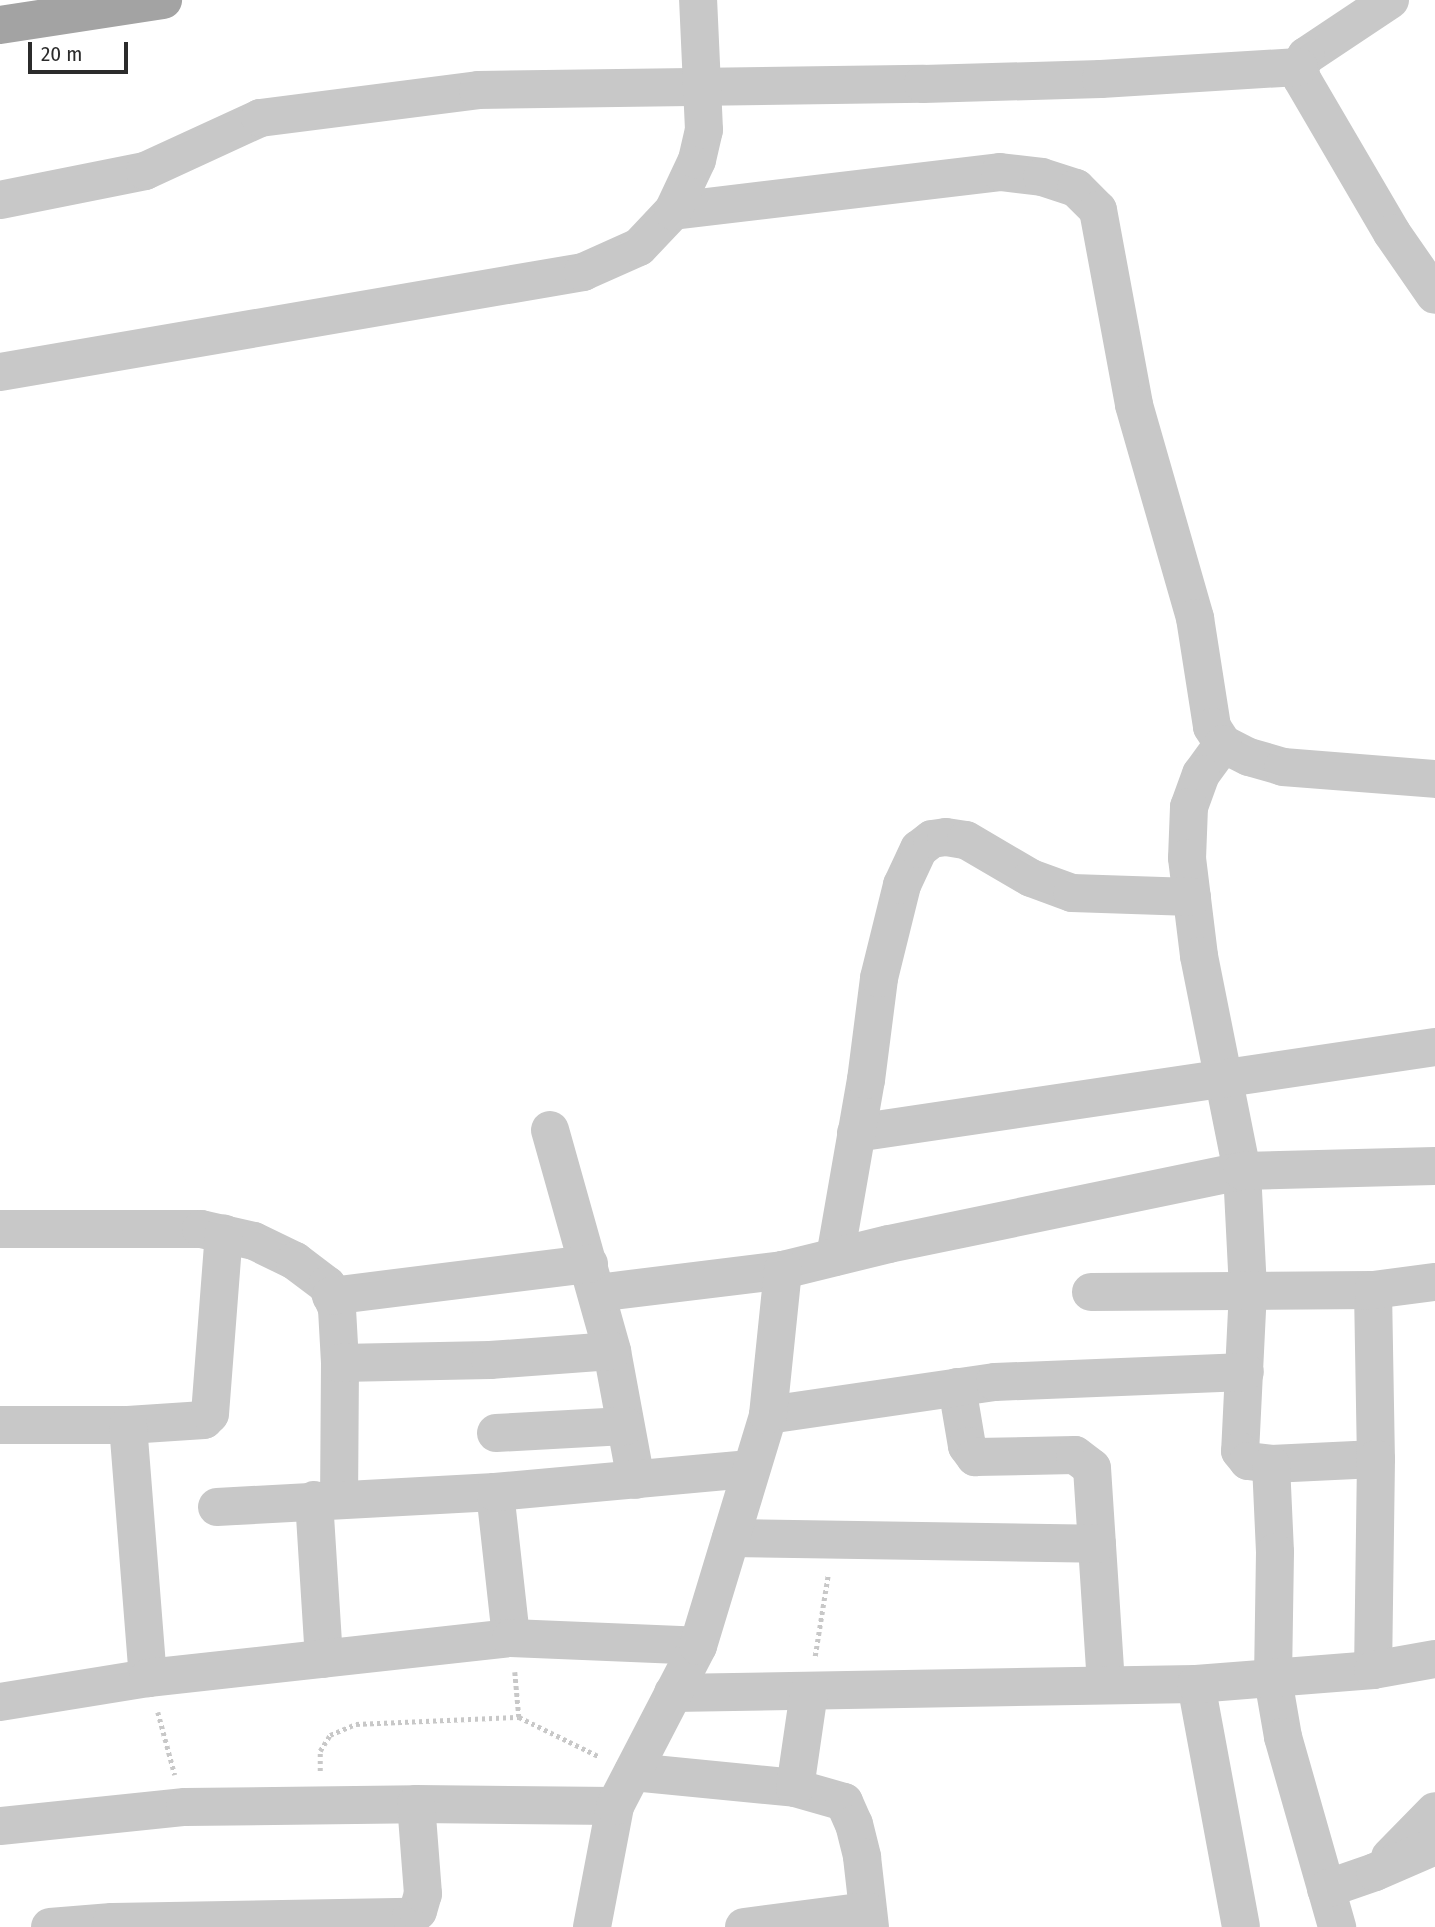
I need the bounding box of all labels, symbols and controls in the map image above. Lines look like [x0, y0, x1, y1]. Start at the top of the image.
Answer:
scale bar [32, 28, 131, 72]
text: 20 m [41, 41, 82, 67]

